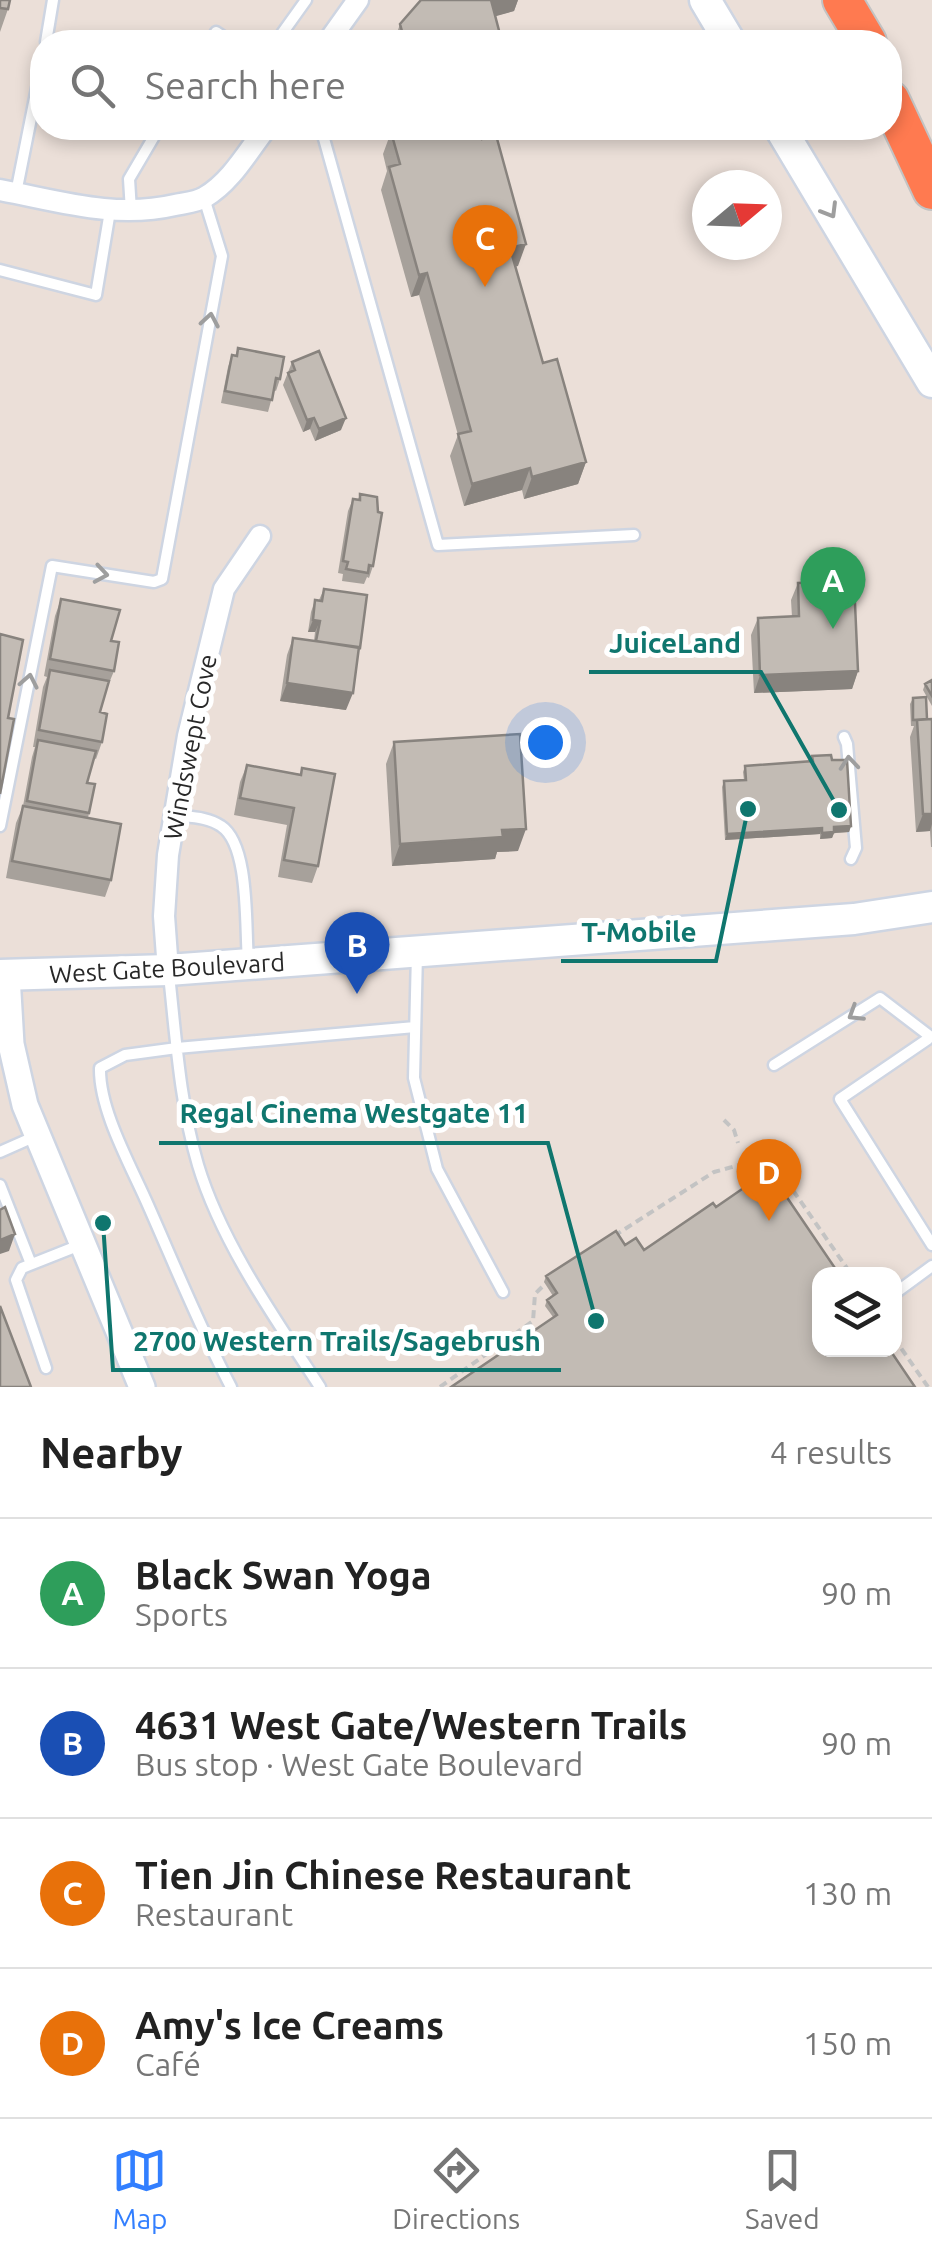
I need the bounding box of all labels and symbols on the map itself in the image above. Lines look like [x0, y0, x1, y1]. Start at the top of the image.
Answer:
north arrow [692, 170, 782, 260]
one-way arrow [818, 201, 837, 219]
pin: C [452, 204, 518, 287]
one-way arrow [199, 312, 220, 329]
pin: A [800, 546, 866, 629]
one-way arrow [93, 563, 110, 584]
callout: JuiceLand [589, 614, 761, 672]
text: JuiceLand [609, 627, 741, 658]
street label: Windswept Cove [158, 652, 222, 842]
one-way arrow [18, 673, 39, 689]
your location [520, 717, 571, 768]
one-way arrow [838, 755, 860, 771]
callout: T-Mobile [561, 903, 716, 961]
pin: B [324, 912, 390, 994]
text: T-Mobile [581, 916, 697, 947]
street label: West Gate Boulevard [48, 948, 286, 988]
one-way arrow [848, 1001, 866, 1020]
callout: Regal Cinema Westgate 11 [159, 1085, 548, 1143]
text: Regal Cinema Westgate 11 [179, 1097, 529, 1128]
pin: D [736, 1138, 802, 1221]
callout: 2700 Western Trails/Sagebrush [113, 1312, 561, 1370]
text: 2700 Western Trails/Sagebrush [133, 1325, 541, 1356]

